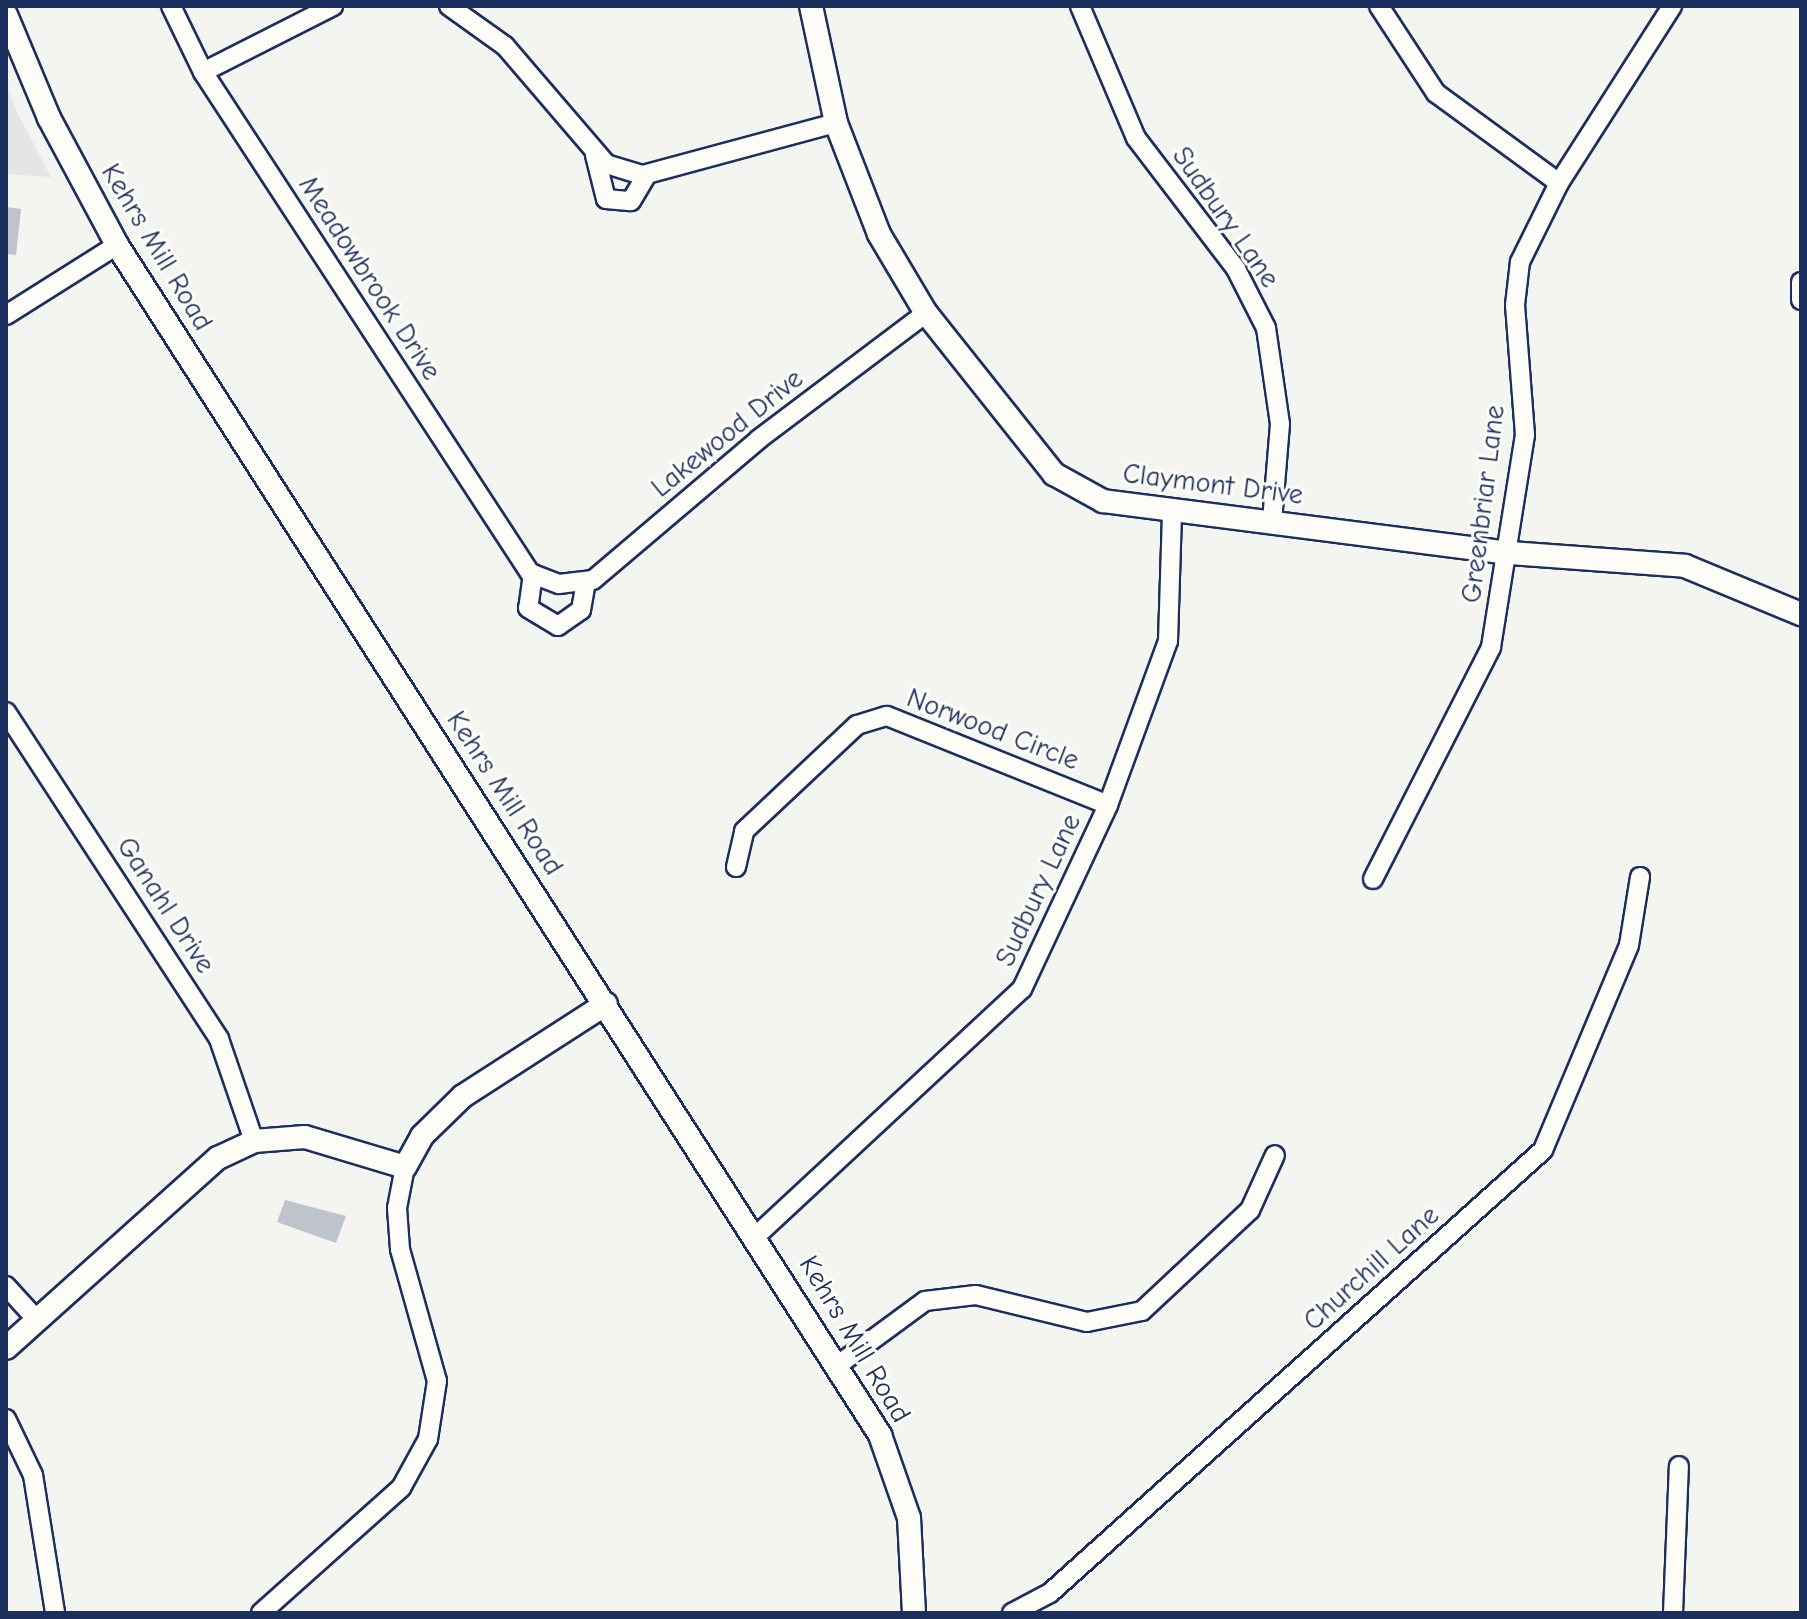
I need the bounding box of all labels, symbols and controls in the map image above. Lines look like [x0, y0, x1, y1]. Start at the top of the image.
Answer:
street label: Sudbury Lane [1165, 140, 1287, 294]
street label: Kehrs Mill Road [94, 157, 220, 337]
street label: Meadowbrook Drive [292, 170, 448, 386]
street label: Lakewood Drive [644, 362, 810, 504]
street label: Greenbriar Lane [1454, 403, 1512, 605]
street label: Claymont Drive [1121, 456, 1305, 512]
street label: Norwood Circle [902, 681, 1084, 777]
street label: Kehrs Mill Road [440, 705, 570, 881]
street label: Sudbury Lane [988, 808, 1088, 972]
street label: Ganahl Drive [110, 831, 222, 979]
street label: Churchill Lane [1296, 1198, 1446, 1338]
street label: Kehrs Mill Road [792, 1249, 918, 1429]

